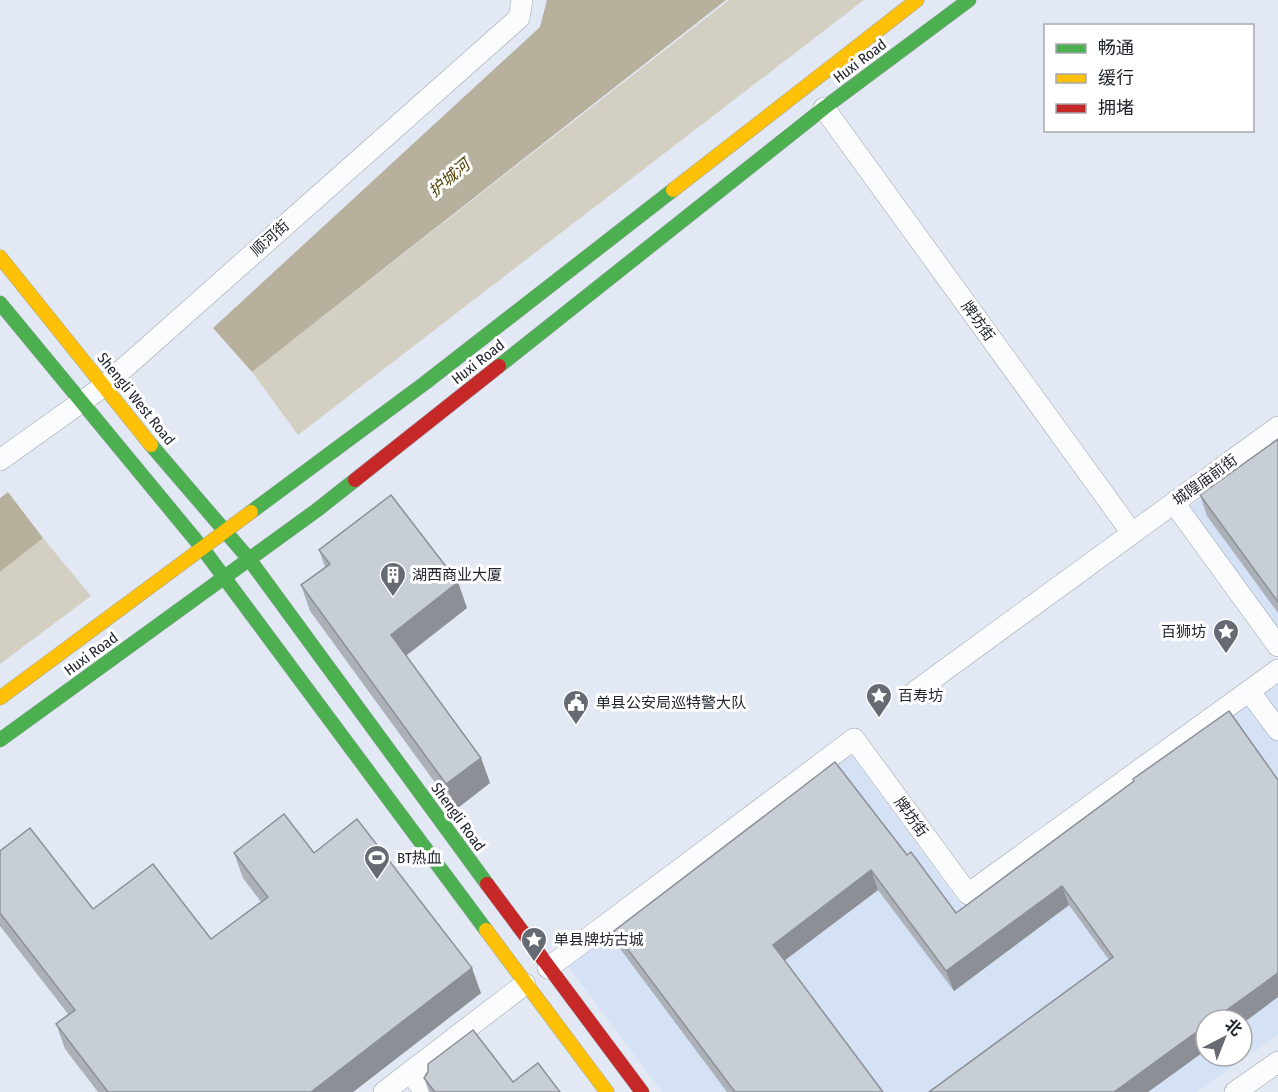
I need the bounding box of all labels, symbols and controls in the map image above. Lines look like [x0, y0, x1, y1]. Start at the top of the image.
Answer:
legend [1044, 24, 1254, 132]
street label: Huxi Road [830, 35, 890, 87]
text: 畅通 [1098, 37, 1134, 59]
text: 缓行 [1098, 67, 1134, 89]
text: 拥堵 [1098, 97, 1134, 119]
water label: 护城河 [425, 153, 476, 201]
street label: 顺河街 [247, 216, 293, 260]
street label: 牌坊街 [957, 298, 999, 344]
street label: Huxi Road [448, 336, 508, 388]
street label: Shengli West Road [93, 349, 179, 449]
street label: 城隍庙前街 [1169, 451, 1241, 509]
building icon: 湖西商业大厦 [378, 560, 408, 598]
place label: 湖西商业大厦 [412, 566, 502, 584]
place icon: 百狮坊 [1211, 617, 1241, 655]
place label: 百狮坊 [1161, 623, 1206, 641]
street label: Huxi Road [61, 629, 121, 679]
place icon: 百寿坊 [864, 681, 894, 719]
place label: 百寿坊 [898, 687, 943, 705]
public building icon: 单县公安局巡特警大队 [561, 688, 591, 726]
place label: 单县公安局巡特警大队 [596, 694, 746, 712]
street label: Shengli Road [427, 779, 489, 855]
street label: 牌坊街 [890, 794, 932, 840]
sports icon: BT热血 [362, 843, 392, 881]
place label: BT热血 [397, 849, 442, 867]
place icon: 单县牌坊古城 [519, 925, 549, 963]
place label: 单县牌坊古城 [554, 931, 644, 949]
north arrow [1194, 1008, 1254, 1068]
text: 北 [1221, 1015, 1246, 1040]

